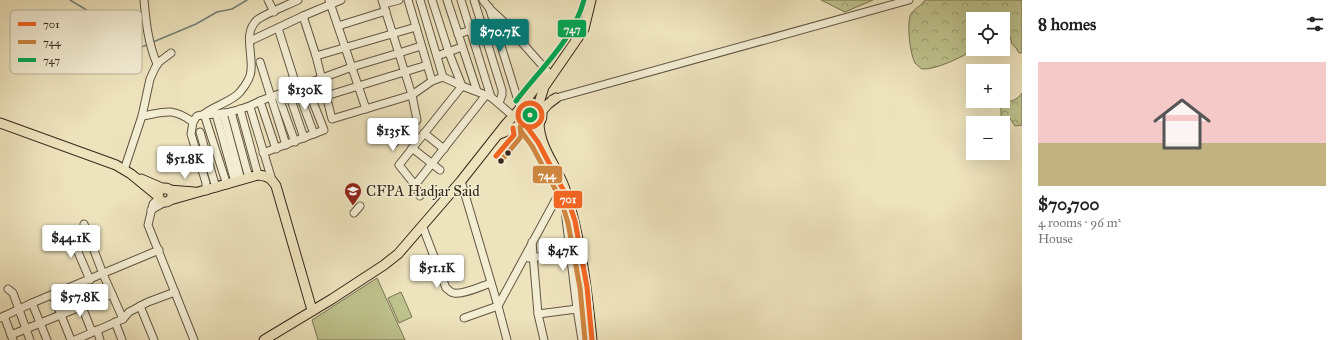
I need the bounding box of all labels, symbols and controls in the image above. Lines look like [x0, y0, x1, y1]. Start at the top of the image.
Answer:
legend [10, 10, 142, 74]
map controls [966, 12, 1010, 160]
button: locate [966, 12, 1010, 56]
icon: filters [1304, 13, 1326, 35]
text: 8 homes [1038, 14, 1096, 35]
text: 701 [43, 18, 60, 31]
pin: $70.7K [467, 19, 533, 53]
line badge: 747 [557, 19, 587, 38]
text: 747 [563, 23, 581, 37]
text: $70.7K [480, 24, 520, 40]
text: 744 [43, 36, 62, 49]
text: 747 [43, 54, 60, 67]
button: + [966, 64, 1010, 108]
pin: $130K [277, 77, 333, 111]
text: $130K [288, 82, 322, 98]
icon: home [1146, 88, 1218, 160]
button: − [966, 116, 1010, 160]
pin: $135K [365, 118, 421, 152]
text: $135K [376, 123, 410, 139]
pin: $51.8K [152, 146, 218, 180]
unlabelled marker [503, 148, 513, 158]
text: $51.8K [166, 151, 204, 167]
unlabelled marker [496, 156, 506, 166]
line badge: 744 [532, 165, 563, 184]
text: 744 [538, 169, 557, 183]
school or university icon: CFPA Hadjar Said [343, 181, 363, 206]
place label: CFPA Hadjar Said [366, 182, 480, 200]
line badge: 701 [553, 190, 583, 209]
text: 701 [560, 193, 577, 206]
text: $70,700 [1038, 194, 1099, 215]
text: 4 rooms · 96 m² [1038, 215, 1121, 231]
pin: $44.1K [38, 225, 104, 259]
text: $44.1K [51, 230, 91, 246]
text: House [1038, 231, 1073, 247]
pin: $47K [539, 238, 587, 272]
text: $47K [548, 243, 578, 259]
pin: $51.1K [404, 255, 470, 289]
text: $51.1K [419, 260, 455, 276]
pin: $57.8K [47, 284, 113, 318]
text: $57.8K [60, 289, 100, 305]

